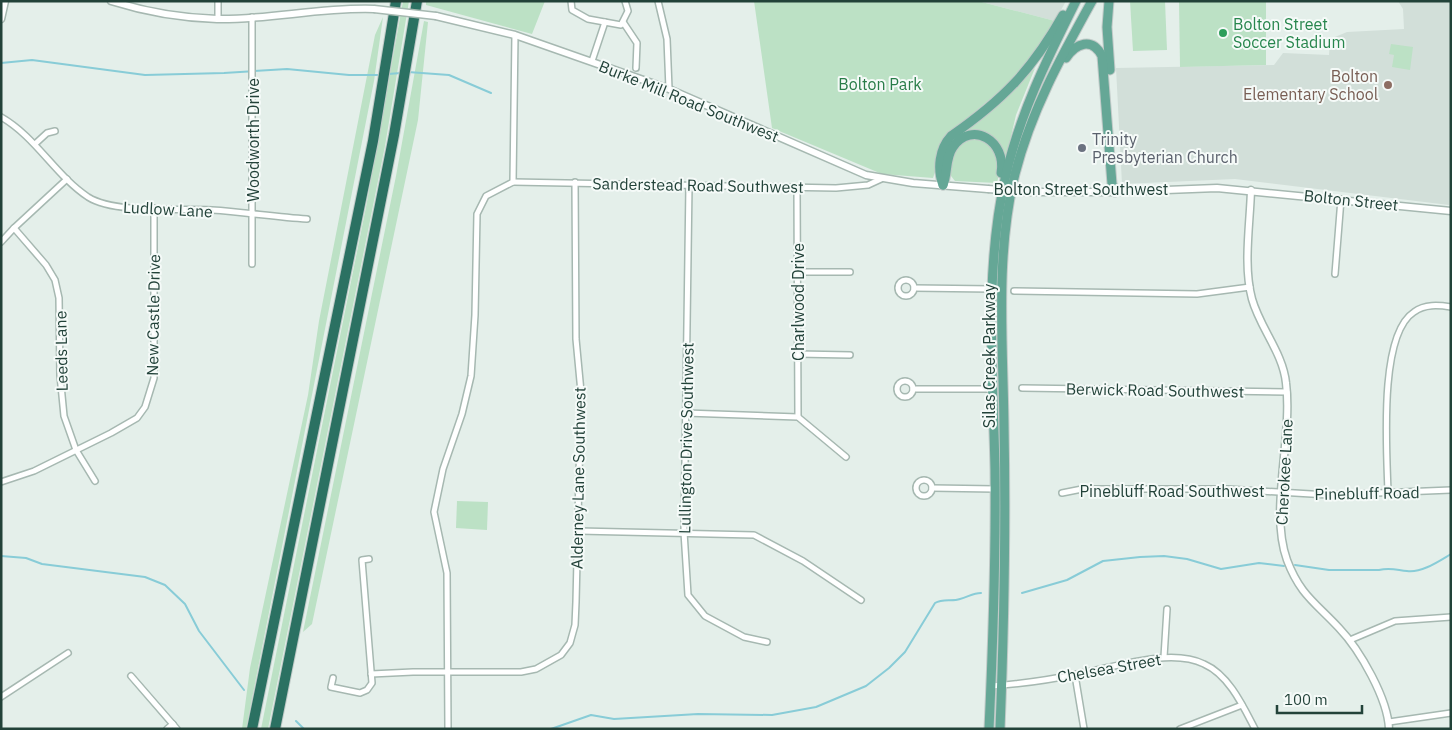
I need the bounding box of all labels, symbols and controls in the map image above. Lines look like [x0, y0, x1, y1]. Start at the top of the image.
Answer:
place label: Bolton Street Soccer Stadium [1233, 14, 1345, 52]
marker: Bolton Street Soccer Stadium [1217, 27, 1229, 39]
street label: Burke Mill Road Southwest [596, 56, 782, 146]
place label: Bolton Elementary School [1243, 66, 1378, 104]
park label: Bolton Park [838, 74, 922, 94]
street label: Woodworth Drive [243, 78, 263, 202]
marker: Bolton Elementary School [1382, 79, 1394, 91]
place label: Trinity Presbyterian Church [1092, 129, 1238, 167]
marker: Trinity Presbyterian Church [1076, 142, 1088, 154]
street label: Sanderstead Road Southwest [592, 173, 804, 197]
street label: Bolton Street Southwest [994, 179, 1168, 199]
street label: Bolton Street [1303, 185, 1399, 215]
street label: Ludlow Lane [123, 197, 214, 221]
street label: Charlwood Drive [788, 243, 808, 361]
street label: New Castle Drive [142, 254, 164, 376]
street label: Silas Creek Parkway [979, 284, 999, 428]
street label: Leeds Lane [50, 310, 72, 392]
street label: Lullington Drive Southwest [674, 342, 698, 534]
street label: Berwick Road Southwest [1066, 378, 1244, 402]
street label: Alderney Lane Southwest [566, 387, 590, 569]
street label: Cherokee Lane [1271, 418, 1297, 526]
street label: Pinebluff Road Southwest [1079, 481, 1265, 501]
street label: Pinebluff Road [1314, 482, 1420, 504]
street label: Chelsea Street [1056, 649, 1162, 687]
scale bar [1277, 682, 1362, 714]
text: 100 m [1284, 690, 1328, 709]

